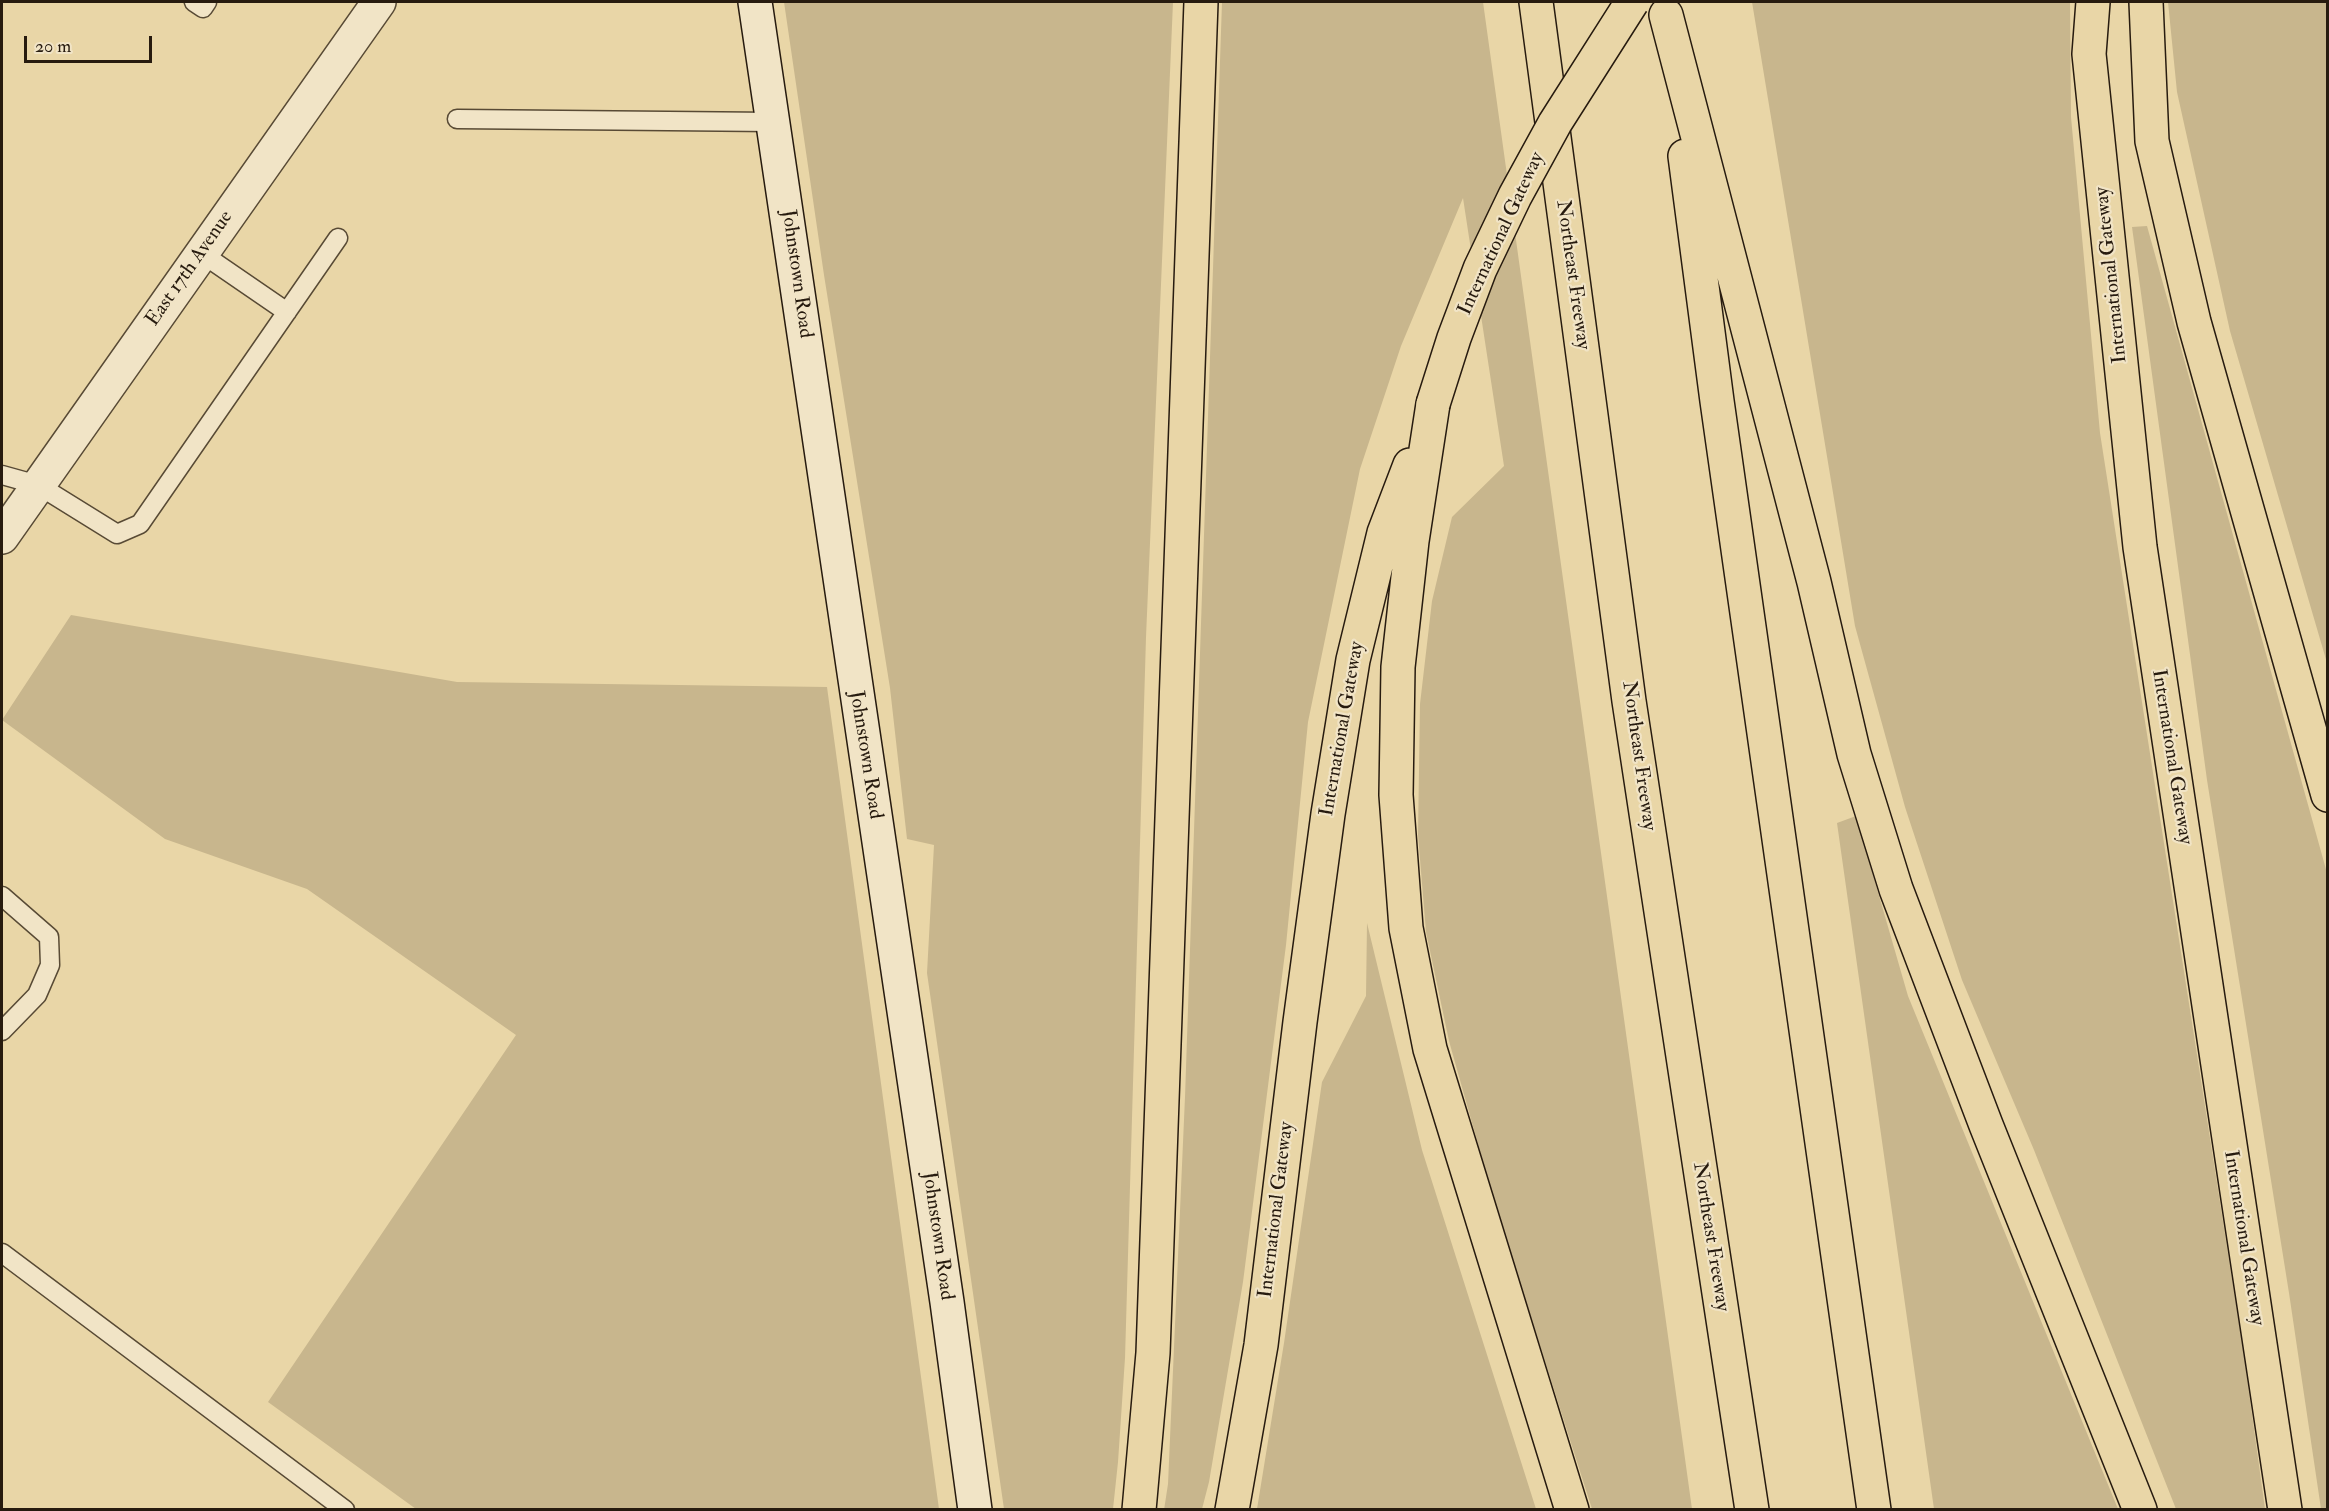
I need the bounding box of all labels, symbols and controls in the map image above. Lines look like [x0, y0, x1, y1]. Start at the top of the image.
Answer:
scale bar [27, 24, 154, 62]
text: 20 m [35, 35, 71, 58]
street label: International Gateway [1454, 149, 1550, 319]
street label: International Gateway [2091, 186, 2133, 364]
street label: Northeast Freeway [1550, 199, 1594, 351]
street label: East 17th Avenue [141, 207, 239, 331]
street label: Johnstown Road [775, 208, 817, 340]
street label: International Gateway [1316, 640, 1370, 818]
street label: International Gateway [2145, 668, 2197, 846]
street label: Northeast Freeway [1616, 680, 1660, 832]
street label: Johnstown Road [843, 689, 887, 821]
street label: International Gateway [1254, 1121, 1300, 1299]
street label: International Gateway [2217, 1149, 2269, 1327]
street label: Northeast Freeway [1686, 1161, 1734, 1313]
street label: Johnstown Road [916, 1170, 958, 1302]

